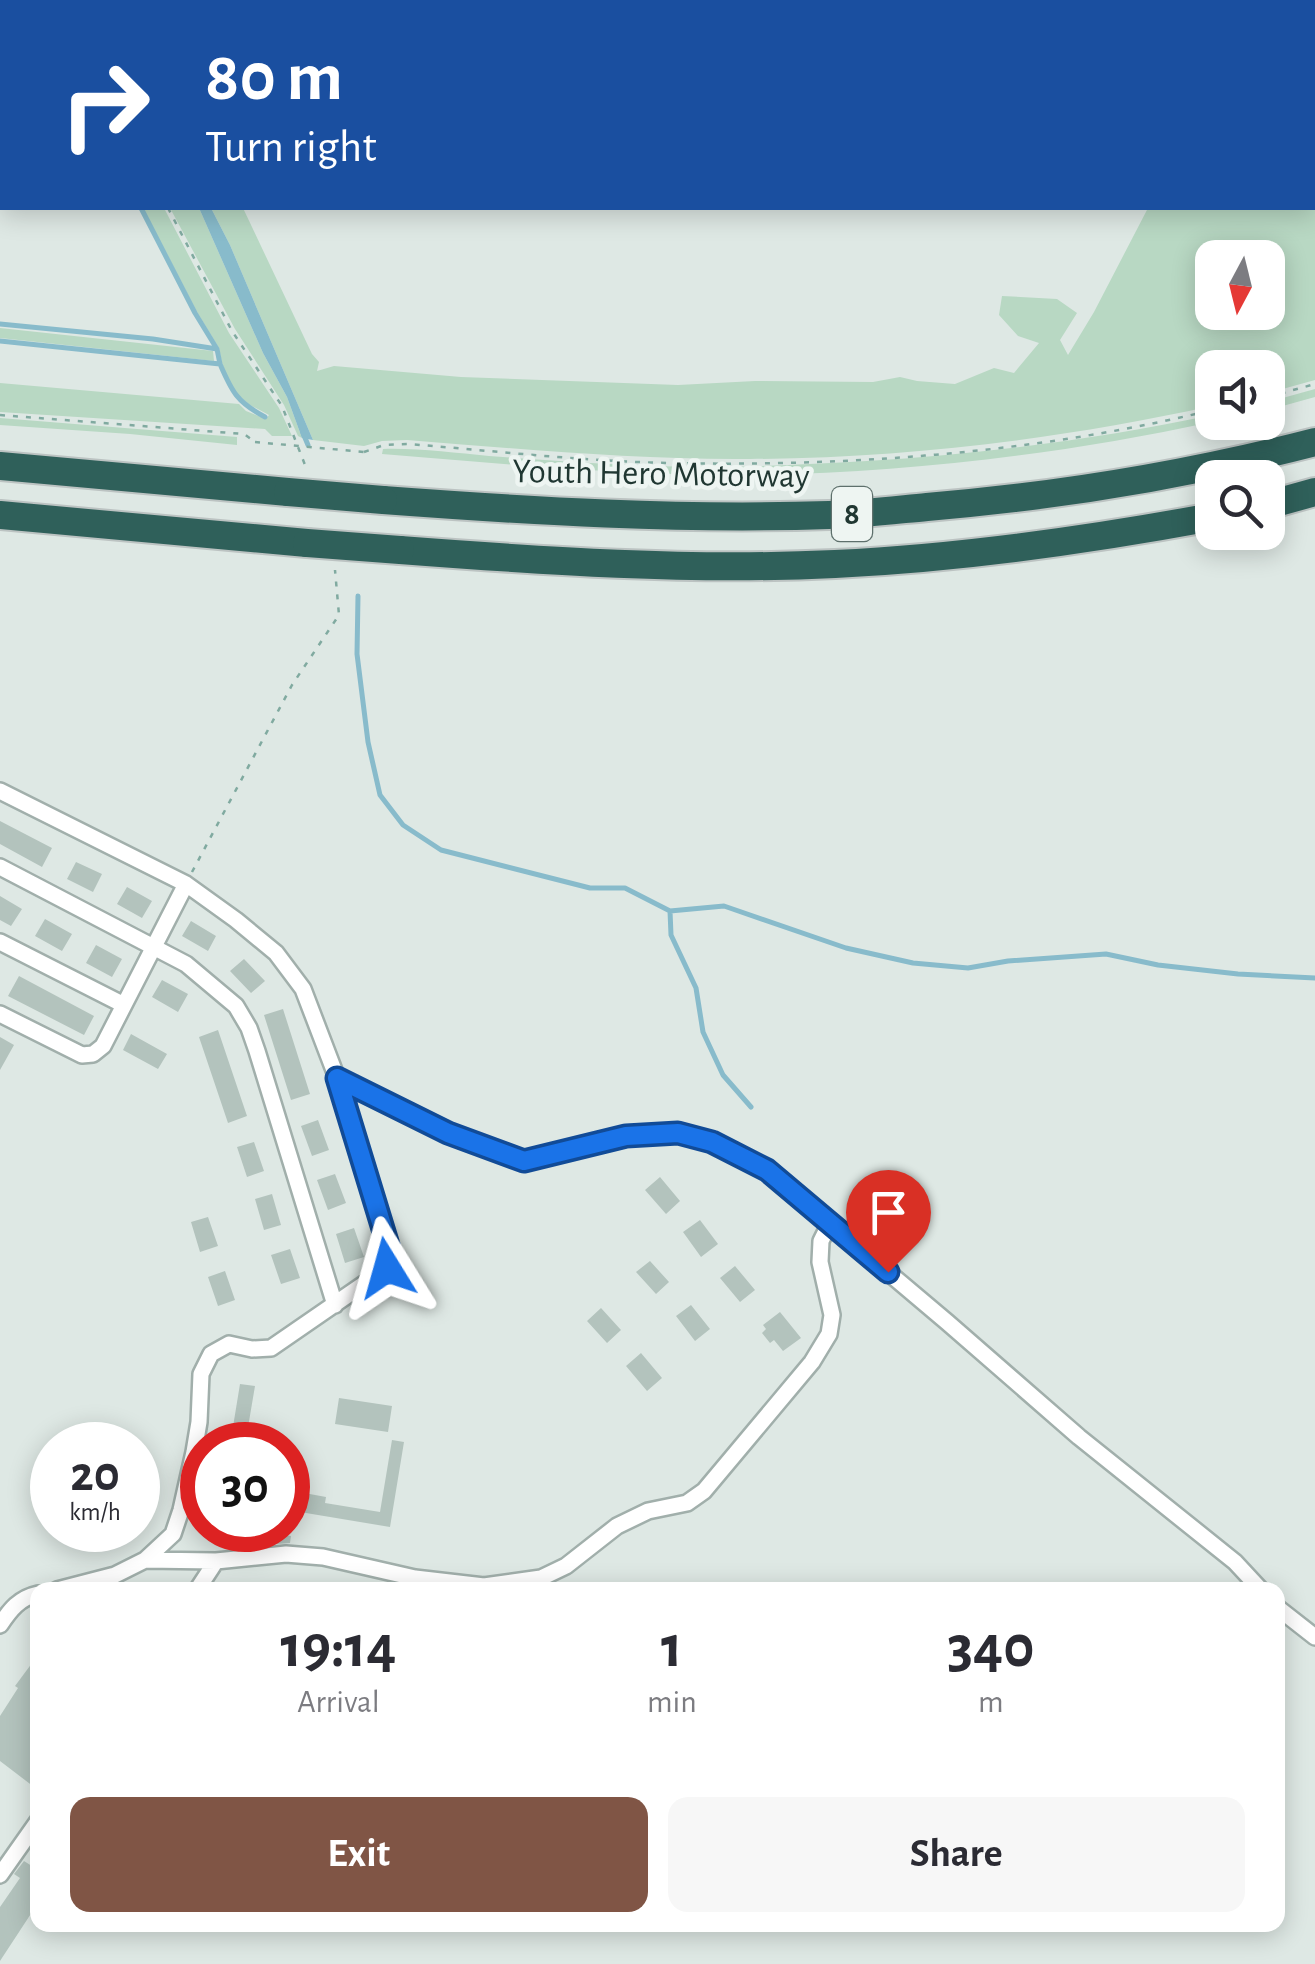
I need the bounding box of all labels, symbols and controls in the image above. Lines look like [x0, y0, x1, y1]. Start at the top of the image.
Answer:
icon: right [40, 40, 170, 170]
text: 80 m [205, 43, 343, 113]
text: Turn right [205, 125, 377, 170]
north arrow [1195, 240, 1285, 330]
map controls [1195, 240, 1285, 550]
button: sound [1195, 350, 1285, 440]
street label: Youth Hero Motorway [512, 454, 810, 494]
button: search [1195, 460, 1285, 550]
road number: 8 [832, 487, 872, 541]
pin [846, 1170, 931, 1273]
icon: arrive [861, 1185, 916, 1240]
position arrow [335, 1216, 439, 1320]
speed limit sign: 30 [180, 1422, 310, 1552]
text: 20 [70, 1450, 120, 1500]
text: km/h [69, 1500, 121, 1525]
text: 19:14 [280, 1618, 397, 1678]
text: 1 [661, 1618, 683, 1678]
text: 340 [947, 1618, 1035, 1678]
text: Arrival [297, 1686, 380, 1718]
text: min [647, 1686, 697, 1718]
text: m [978, 1686, 1004, 1718]
button: Exit [70, 1797, 648, 1912]
button: Share [668, 1797, 1245, 1912]

